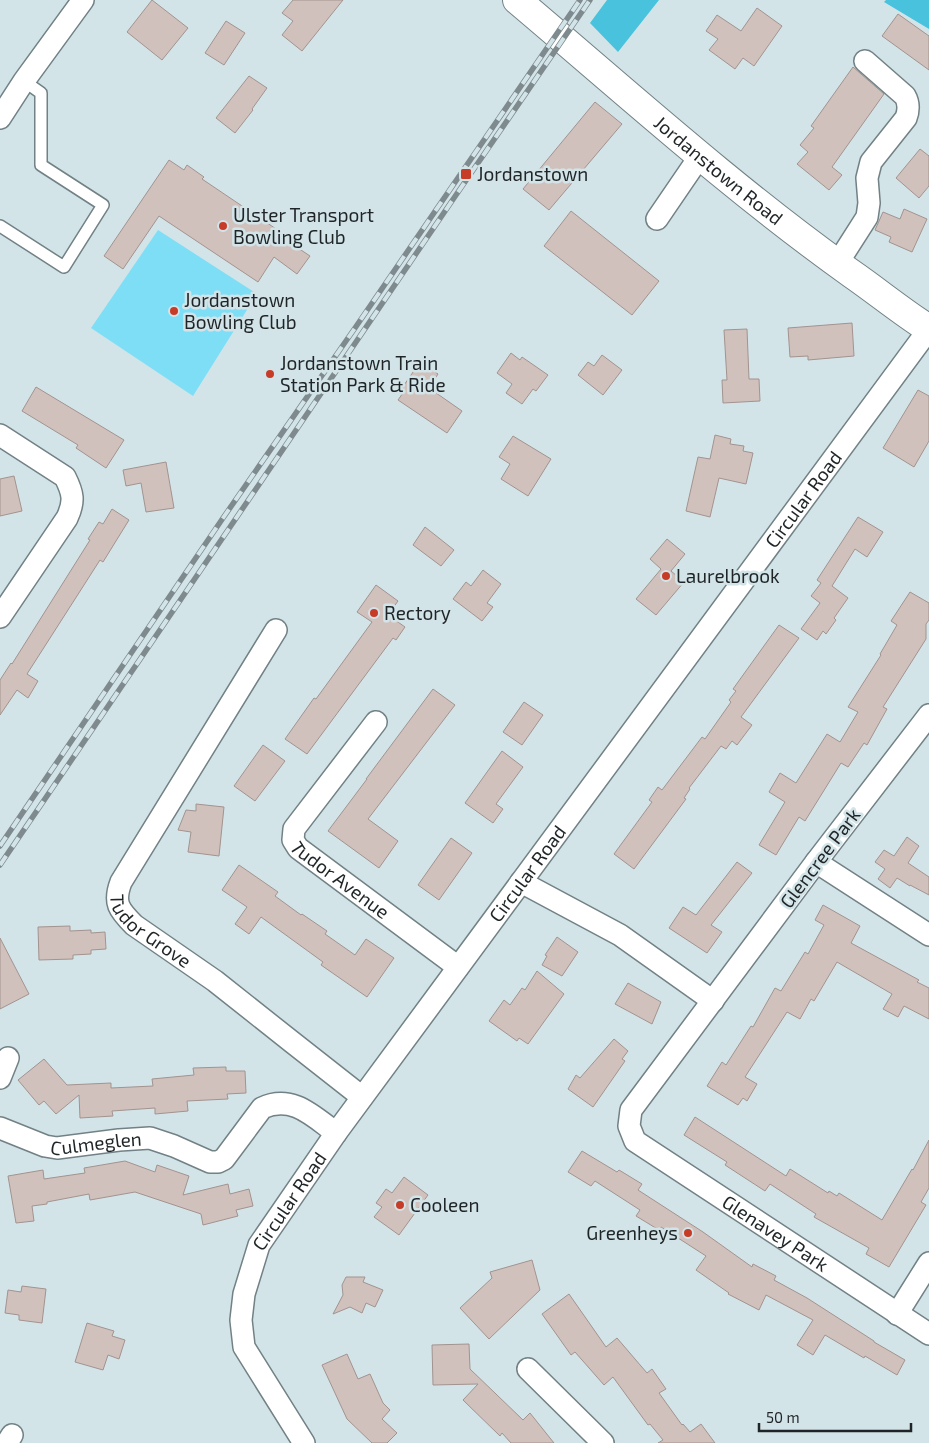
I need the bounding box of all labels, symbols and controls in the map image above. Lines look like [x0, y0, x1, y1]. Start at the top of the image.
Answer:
street label: Jordanstown Road [650, 111, 788, 229]
place label: Jordanstown [477, 162, 588, 185]
marker: Jordanstown [459, 167, 473, 181]
place label: Ulster Transport Bowling Club [233, 203, 374, 248]
marker: Ulster Transport Bowling Club [217, 220, 229, 232]
place label: Jordanstown Bowling Club [184, 288, 297, 333]
marker: Jordanstown Bowling Club [168, 305, 180, 317]
place label: Jordanstown Train Station Park & Ride [280, 351, 446, 396]
marker: Jordanstown Train Station Park & Ride [264, 368, 276, 380]
street label: Circular Road [760, 446, 846, 552]
place label: Laurelbrook [676, 564, 780, 587]
marker: Laurelbrook [660, 570, 672, 582]
place label: Rectory [384, 601, 451, 624]
marker: Rectory [368, 607, 380, 619]
street label: Glencree Park [775, 803, 865, 912]
street label: Circular Road [484, 820, 570, 926]
street label: Tudor Avenue [286, 837, 394, 923]
street label: Tudor Grove [106, 894, 196, 972]
street label: Culmeglen [49, 1127, 142, 1160]
street label: Circular Road [247, 1147, 331, 1255]
street label: Glenavey Park [718, 1190, 833, 1276]
place label: Cooleen [410, 1193, 480, 1216]
marker: Cooleen [394, 1199, 406, 1211]
place label: Greenheys [586, 1221, 678, 1244]
marker: Greenheys [682, 1227, 694, 1239]
scale bar [759, 1400, 912, 1432]
text: 50 m [766, 1408, 800, 1426]

